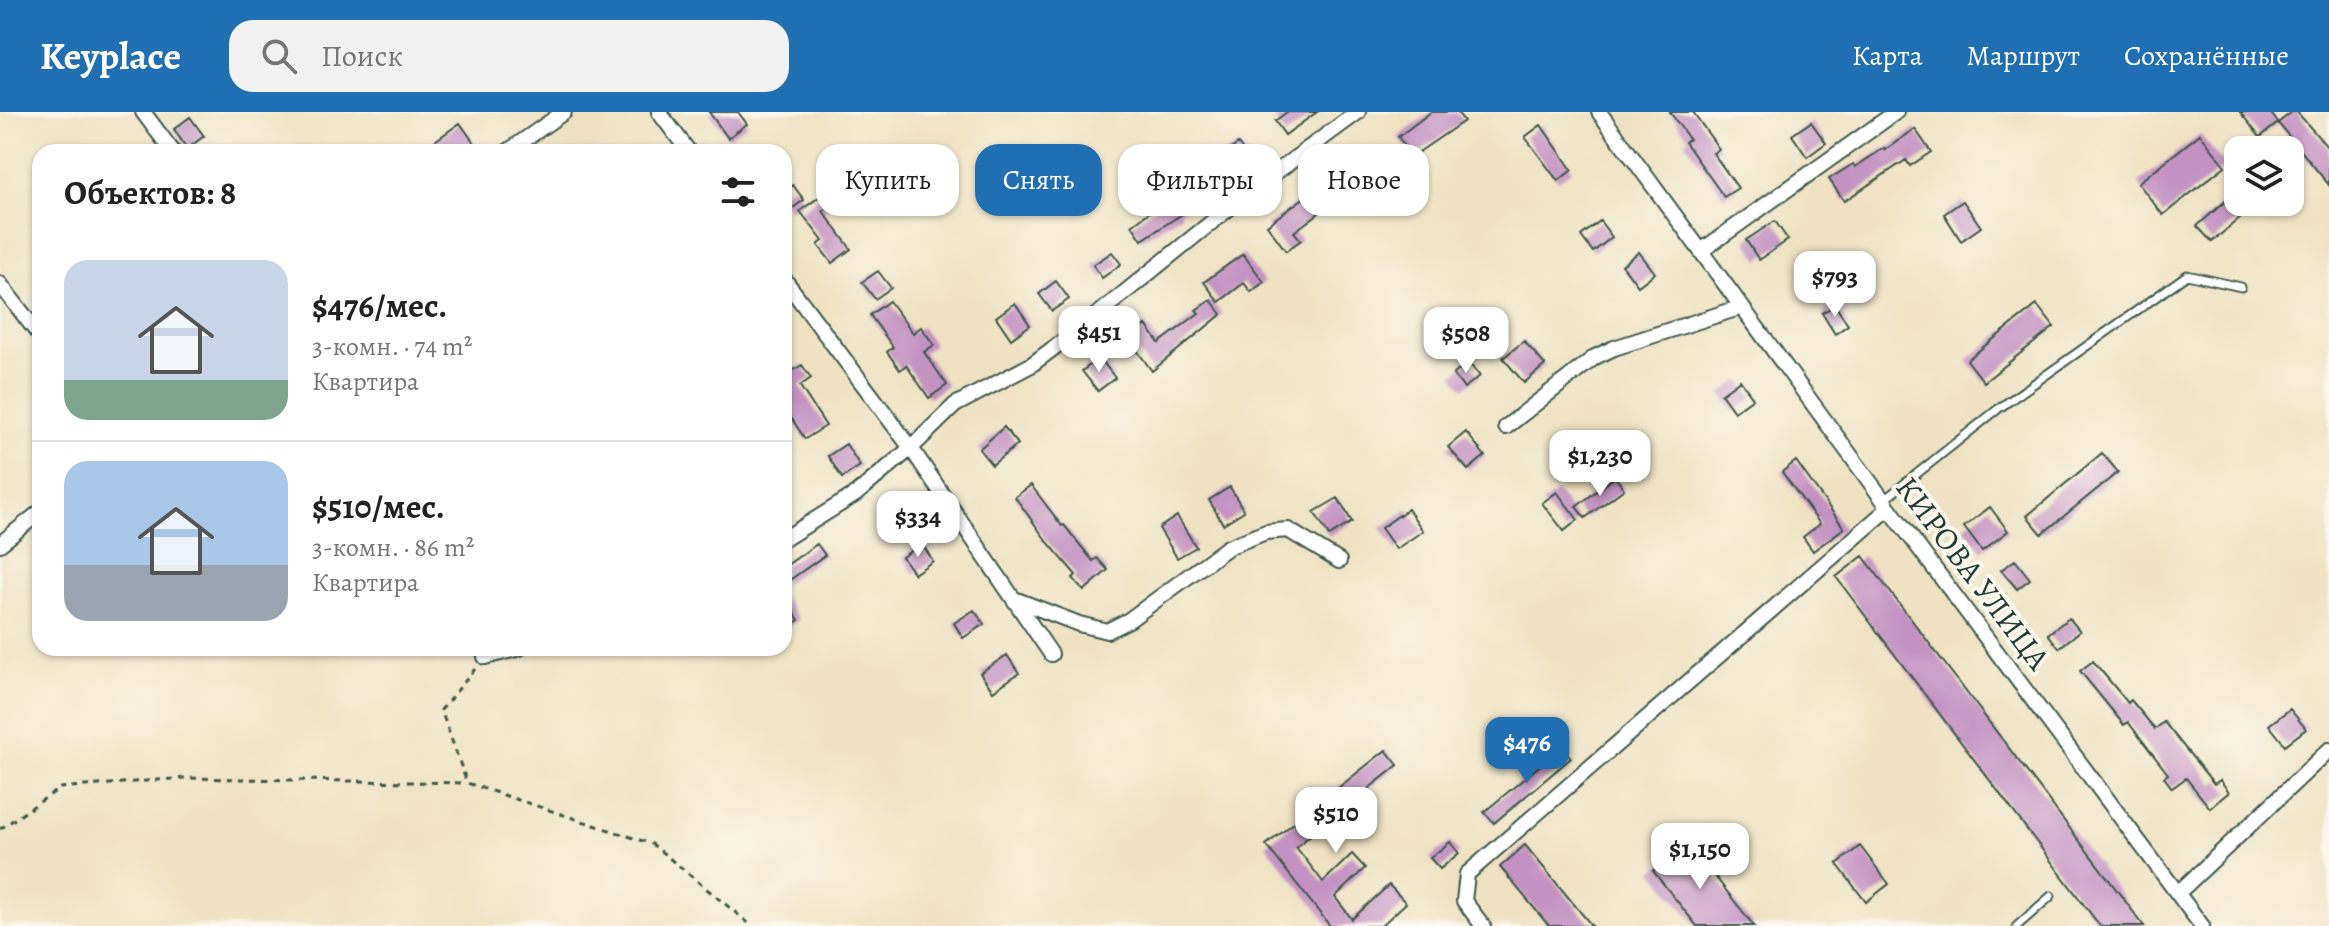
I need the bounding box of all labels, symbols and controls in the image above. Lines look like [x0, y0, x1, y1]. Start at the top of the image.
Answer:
search box [229, 20, 789, 92]
text: Keyplace [40, 30, 181, 82]
icon: search [257, 34, 301, 78]
text: Поиск [321, 36, 403, 76]
text: Карта [1852, 37, 1923, 75]
text: Маршрут [1967, 37, 2080, 75]
text: Сохранённые [2124, 37, 2289, 75]
map controls [2224, 136, 2304, 216]
button: layers [2224, 136, 2304, 216]
chip: Купить [816, 144, 959, 216]
chip: Снять [975, 144, 1102, 216]
chip: Фильтры [1118, 144, 1282, 216]
chip: Новое [1298, 144, 1429, 216]
text: Объектов: 8 [64, 169, 236, 216]
icon: filters [716, 170, 760, 214]
pin: $793 [1788, 251, 1882, 319]
text: $793 [1812, 259, 1858, 294]
text: $476/мес. [312, 282, 447, 329]
icon: home [128, 292, 224, 388]
pin: $451 [1052, 306, 1146, 374]
pin: $508 [1419, 307, 1513, 375]
text: $451 [1077, 314, 1121, 349]
text: $508 [1442, 315, 1490, 350]
text: 3-комн. · 74 m² [312, 329, 472, 364]
text: Квартира [312, 364, 419, 399]
pin: $1,230 [1535, 430, 1665, 498]
text: $1,230 [1567, 438, 1633, 473]
street label: КИРОВА УЛИЦА [1886, 467, 2061, 680]
text: $510/мес. [312, 483, 445, 530]
pin: $334 [871, 491, 965, 559]
icon: home [128, 493, 224, 589]
text: $334 [895, 499, 941, 534]
text: 3-комн. · 86 m² [312, 530, 474, 565]
text: Квартира [312, 565, 419, 600]
pin: $476 [1480, 717, 1574, 785]
text: $476 [1503, 725, 1551, 760]
pin: $510 [1289, 787, 1383, 855]
text: $510 [1313, 795, 1359, 830]
pin: $1,150 [1635, 823, 1765, 891]
text: $1,150 [1669, 831, 1731, 866]

